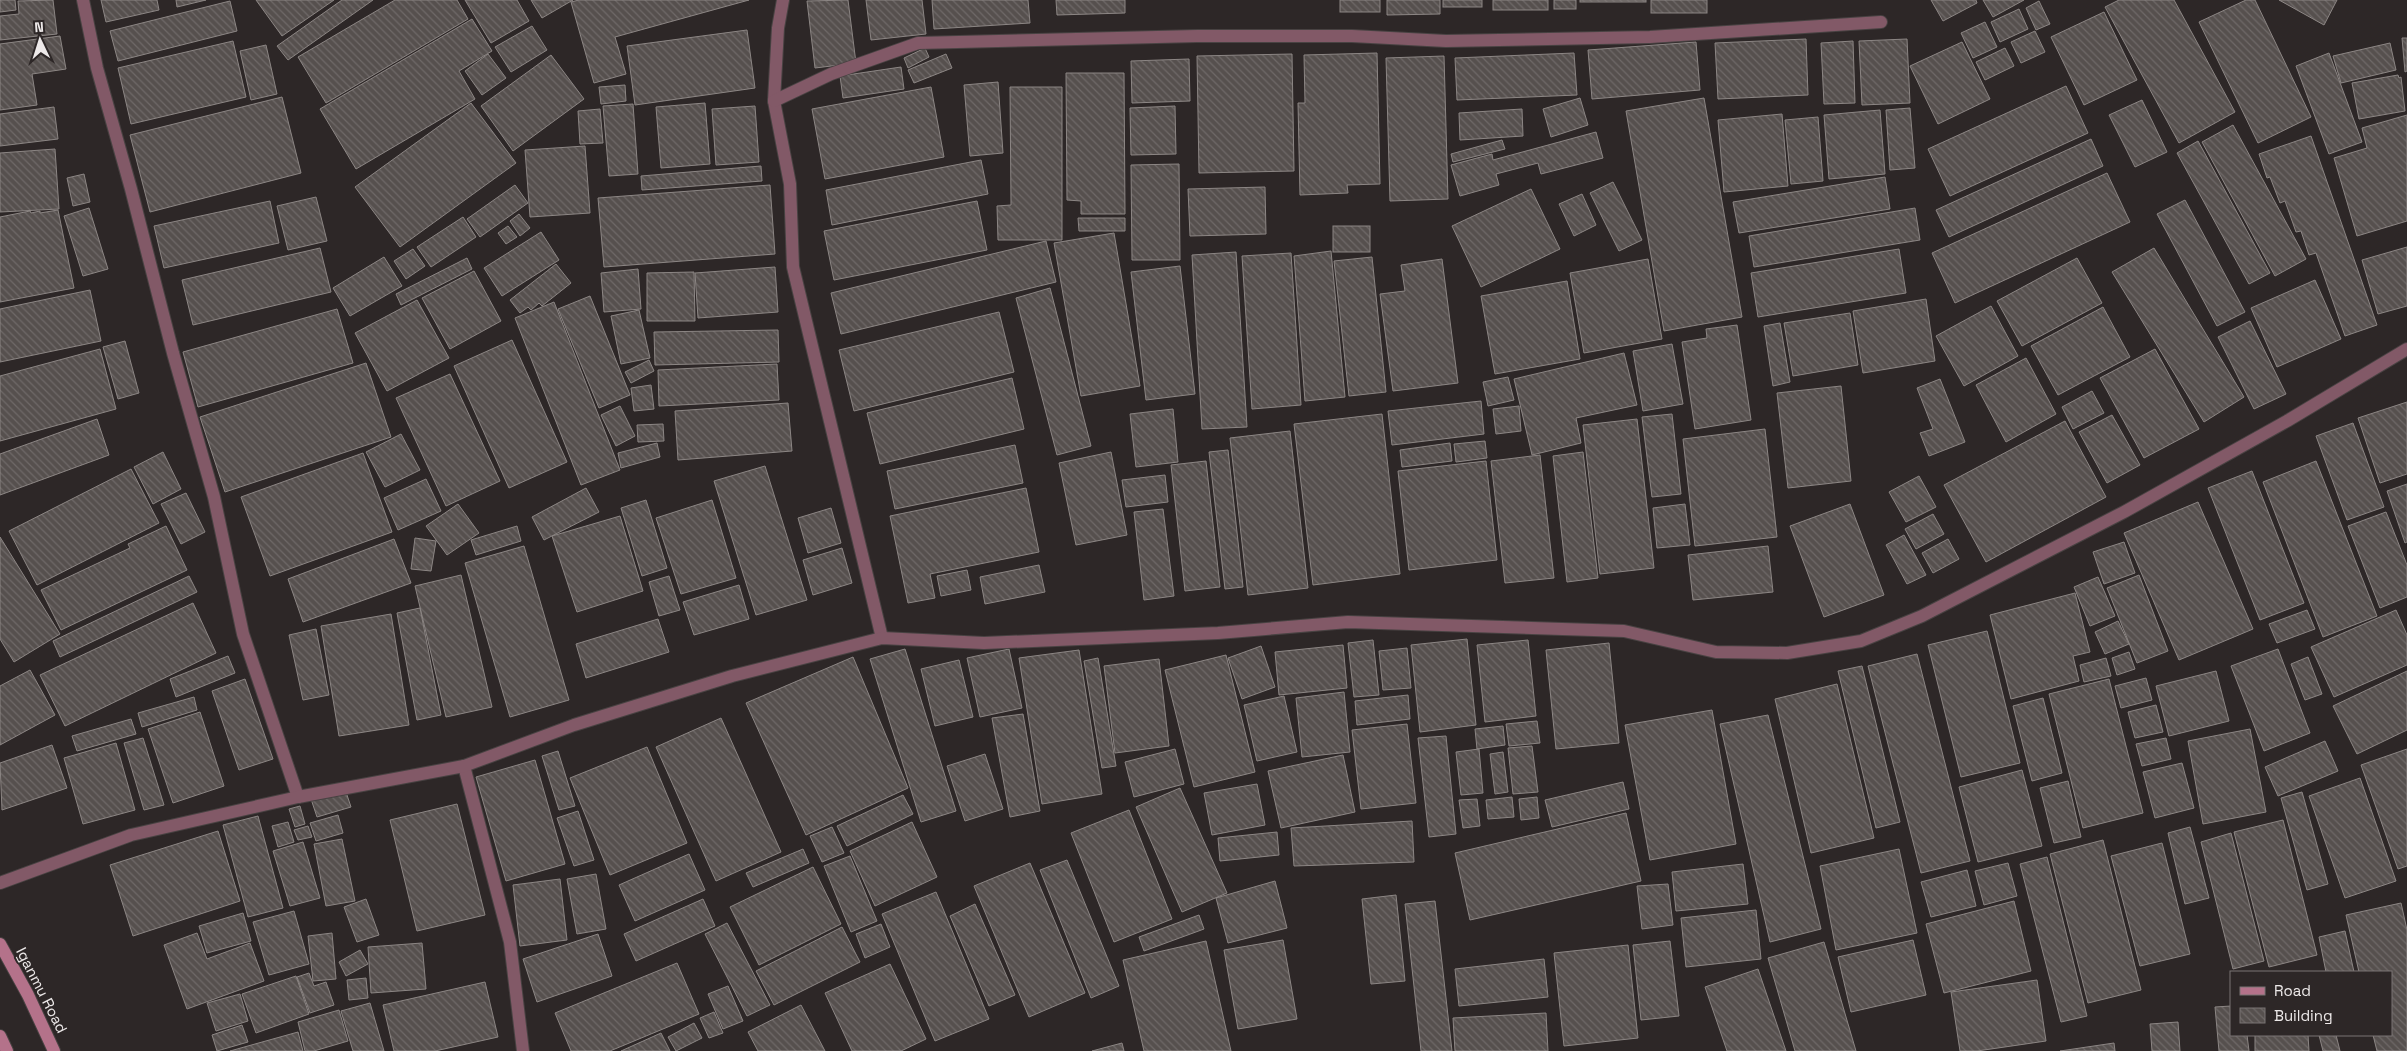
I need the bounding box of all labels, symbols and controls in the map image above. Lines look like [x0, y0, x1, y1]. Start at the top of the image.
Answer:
north arrow [15, 15, 65, 65]
text: N [34, 18, 44, 36]
street label: Iganmu Road [12, 944, 72, 1036]
legend [2230, 971, 2392, 1036]
text: Road [2274, 981, 2311, 1000]
text: Building [2274, 1006, 2333, 1025]

